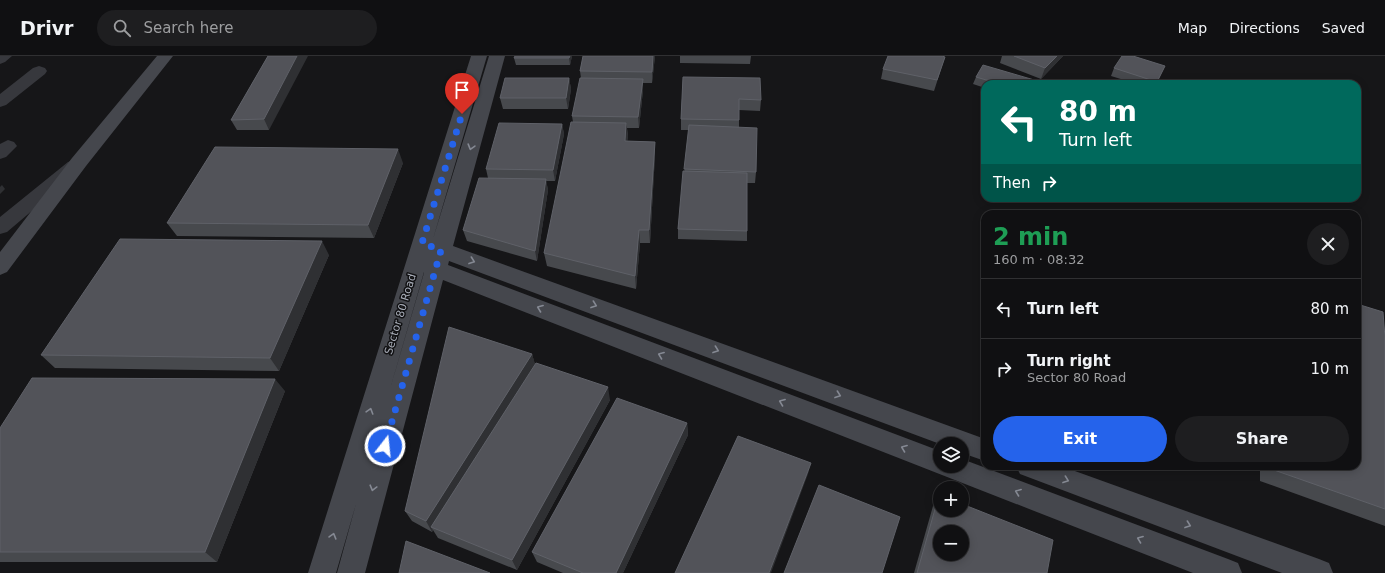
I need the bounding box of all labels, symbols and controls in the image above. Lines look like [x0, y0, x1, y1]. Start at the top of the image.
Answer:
search box [97, 10, 377, 46]
text: Drivr [20, 17, 73, 39]
icon: search [111, 17, 133, 39]
text: Search here [143, 19, 234, 37]
text: Map [1178, 20, 1207, 36]
text: Directions [1229, 20, 1300, 36]
text: Saved [1322, 20, 1365, 36]
pin [445, 73, 479, 114]
icon: arrive [451, 79, 473, 101]
text: 80 m [1059, 95, 1137, 128]
icon: left [993, 96, 1045, 148]
text: Turn left [1059, 129, 1132, 150]
one-way arrow [467, 144, 476, 151]
icon: right [1038, 172, 1060, 194]
text: Then [993, 174, 1030, 192]
text: 2 min [993, 223, 1068, 251]
button: close [1307, 223, 1349, 265]
text: 160 m · 08:32 [993, 252, 1084, 267]
one-way arrow [468, 257, 475, 265]
street label: Sector 80 Road [382, 272, 419, 356]
icon: left [993, 298, 1015, 320]
text: Turn left [1027, 300, 1099, 318]
text: 80 m [1311, 300, 1349, 318]
one-way arrow [590, 301, 597, 309]
one-way arrow [536, 305, 543, 313]
one-way arrow [712, 346, 719, 354]
one-way arrow [657, 352, 664, 360]
text: Turn right [1027, 352, 1111, 370]
icon: right [993, 358, 1015, 380]
text: 10 m [1311, 360, 1349, 378]
text: Sector 80 Road [1027, 370, 1126, 385]
one-way arrow [834, 391, 841, 399]
one-way arrow [779, 398, 786, 406]
one-way arrow [365, 408, 374, 415]
button: Exit [993, 416, 1167, 462]
button: Share [1175, 416, 1349, 462]
position arrow [364, 425, 406, 467]
map controls [933, 437, 969, 561]
button: layers [933, 437, 969, 473]
one-way arrow [900, 445, 907, 453]
one-way arrow [1062, 475, 1069, 483]
button: + [933, 481, 969, 517]
one-way arrow [370, 484, 378, 491]
one-way arrow [1015, 489, 1022, 497]
one-way arrow [1184, 520, 1191, 528]
button: − [933, 525, 969, 561]
one-way arrow [328, 532, 337, 539]
one-way arrow [1136, 536, 1144, 544]

